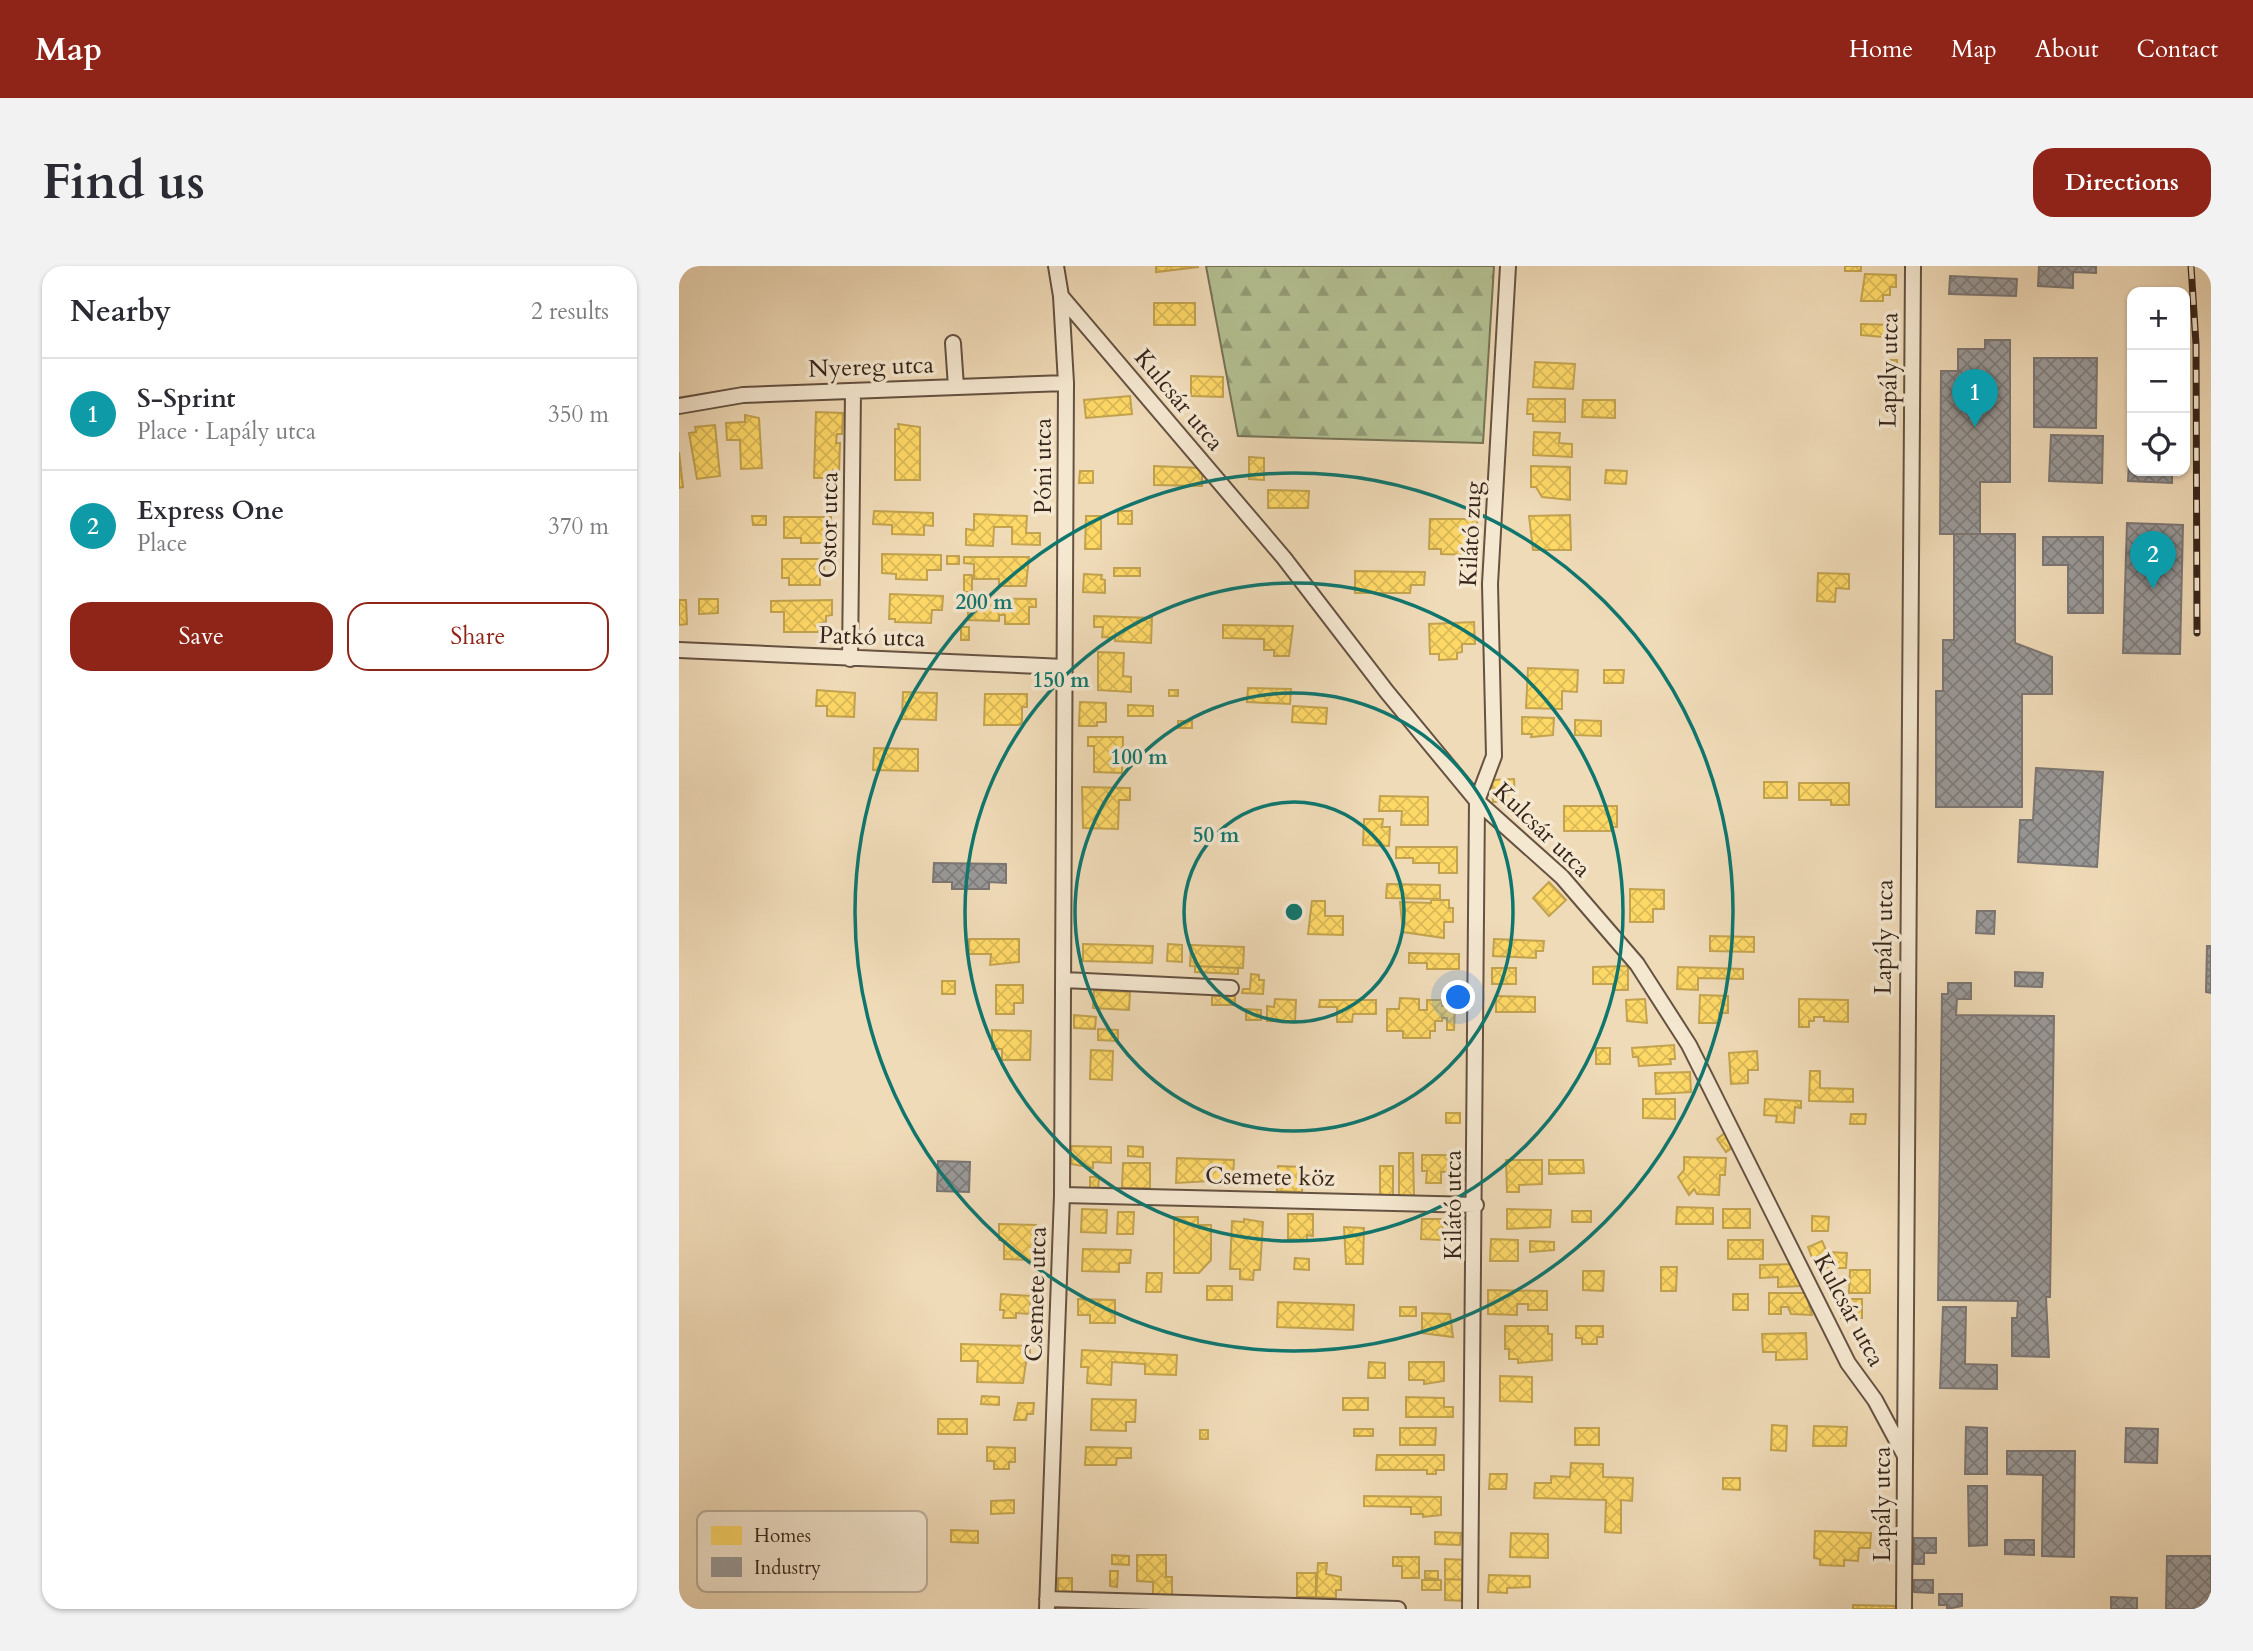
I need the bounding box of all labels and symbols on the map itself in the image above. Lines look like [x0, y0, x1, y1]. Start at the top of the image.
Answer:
street label: Lapály utca [1871, 311, 1907, 428]
street label: Kulcsár utca [1127, 342, 1232, 458]
street label: Nyereg utca [808, 348, 935, 386]
pin: 1 [1952, 369, 1998, 427]
street label: Póni utca [1027, 417, 1060, 514]
street label: Ostor utca [812, 471, 846, 579]
street label: Kilátó zug [1452, 480, 1490, 588]
pin: 2 [2130, 531, 2176, 589]
text: 200 m [955, 588, 1013, 617]
street label: Patkó utca [818, 619, 926, 655]
text: 150 m [1032, 666, 1090, 695]
text: 100 m [1110, 743, 1168, 772]
street label: Kulcsár utca [1486, 775, 1598, 885]
text: 50 m [1193, 821, 1240, 850]
street label: Lapály utca [1866, 878, 1902, 995]
centre of rings [1282, 900, 1306, 924]
your location [1441, 980, 1475, 1014]
street label: Kilátó utca [1437, 1149, 1470, 1260]
street label: Csemete köz [1205, 1159, 1336, 1195]
street label: Csemete utca [1017, 1225, 1055, 1362]
street label: Kulcsár utca [1805, 1248, 1893, 1373]
street label: Lapály utca [1866, 1446, 1899, 1562]
legend [697, 1511, 927, 1592]
text: Homes [754, 1523, 811, 1549]
text: Industry [754, 1555, 821, 1581]

